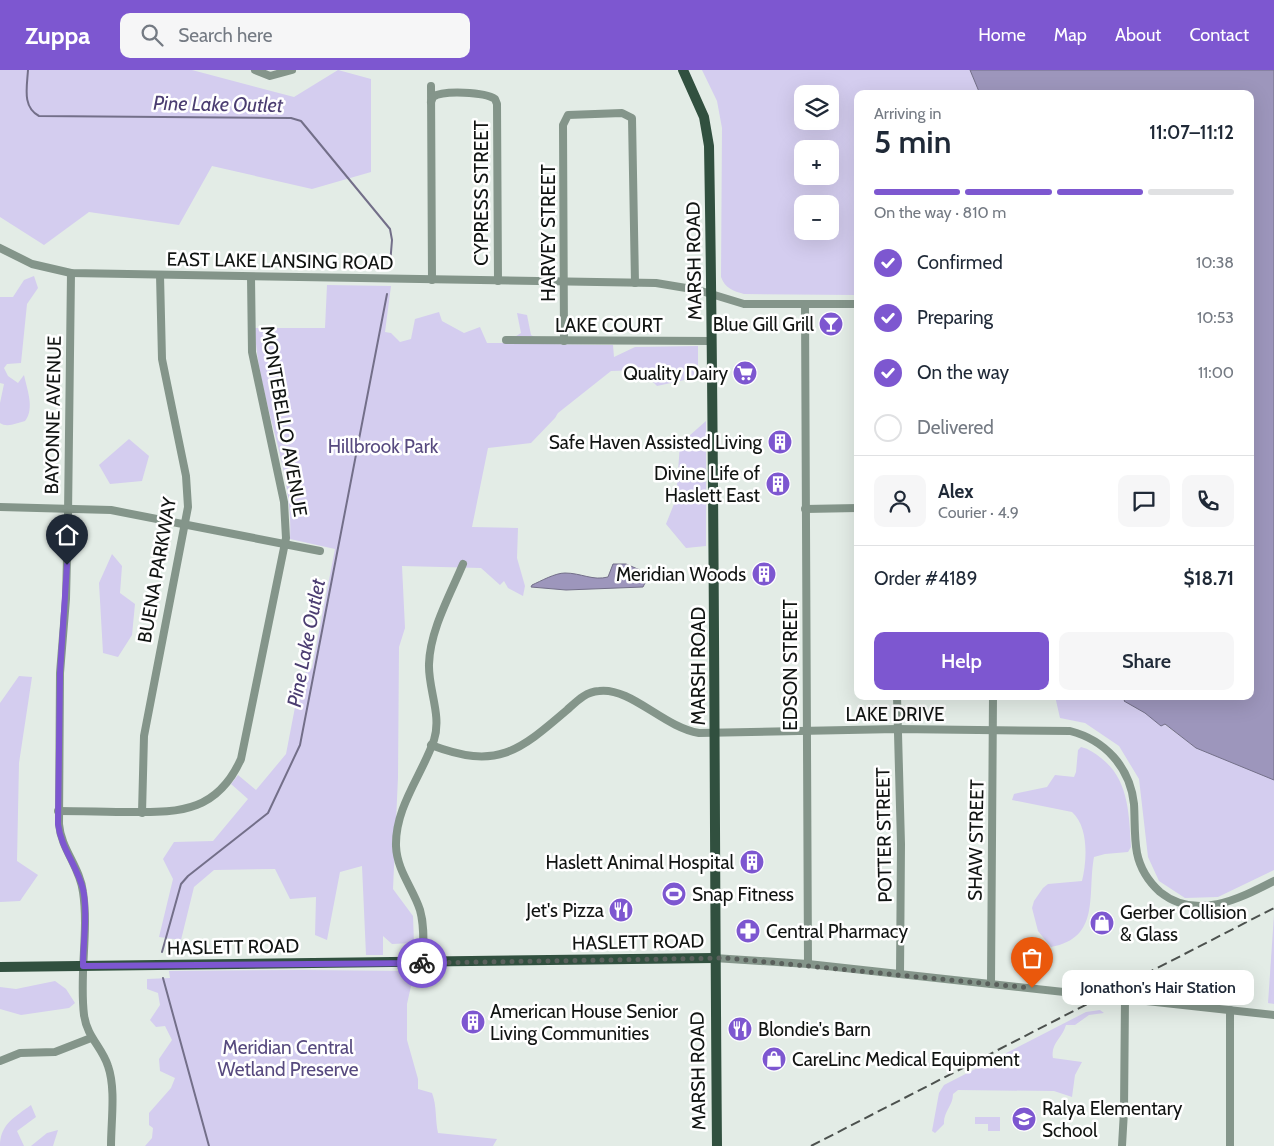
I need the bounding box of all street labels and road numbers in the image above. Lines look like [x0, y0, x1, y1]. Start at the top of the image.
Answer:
street label: CYPRESS STREET [470, 120, 493, 266]
street label: HARVEY STREET [537, 164, 560, 302]
street label: MARSH ROAD [681, 201, 707, 321]
street label: EAST LAKE LANSING ROAD [166, 248, 394, 274]
street label: LAKE COURT [555, 314, 663, 337]
street label: MONTEBELLO AVENUE [256, 324, 312, 518]
street label: BAYONNE AVENUE [40, 335, 66, 495]
street label: BUENA PARKWAY [133, 495, 181, 645]
street label: EDSON STREET [779, 599, 802, 731]
street label: MARSH ROAD [687, 606, 710, 725]
street label: LAKE DRIVE [845, 703, 945, 726]
street label: POTTER STREET [871, 767, 897, 903]
street label: SHAW STREET [963, 779, 989, 901]
street label: HASLETT ROAD [572, 929, 704, 955]
street label: HASLETT ROAD [167, 934, 299, 960]
street label: MARSH ROAD [685, 1011, 711, 1131]

